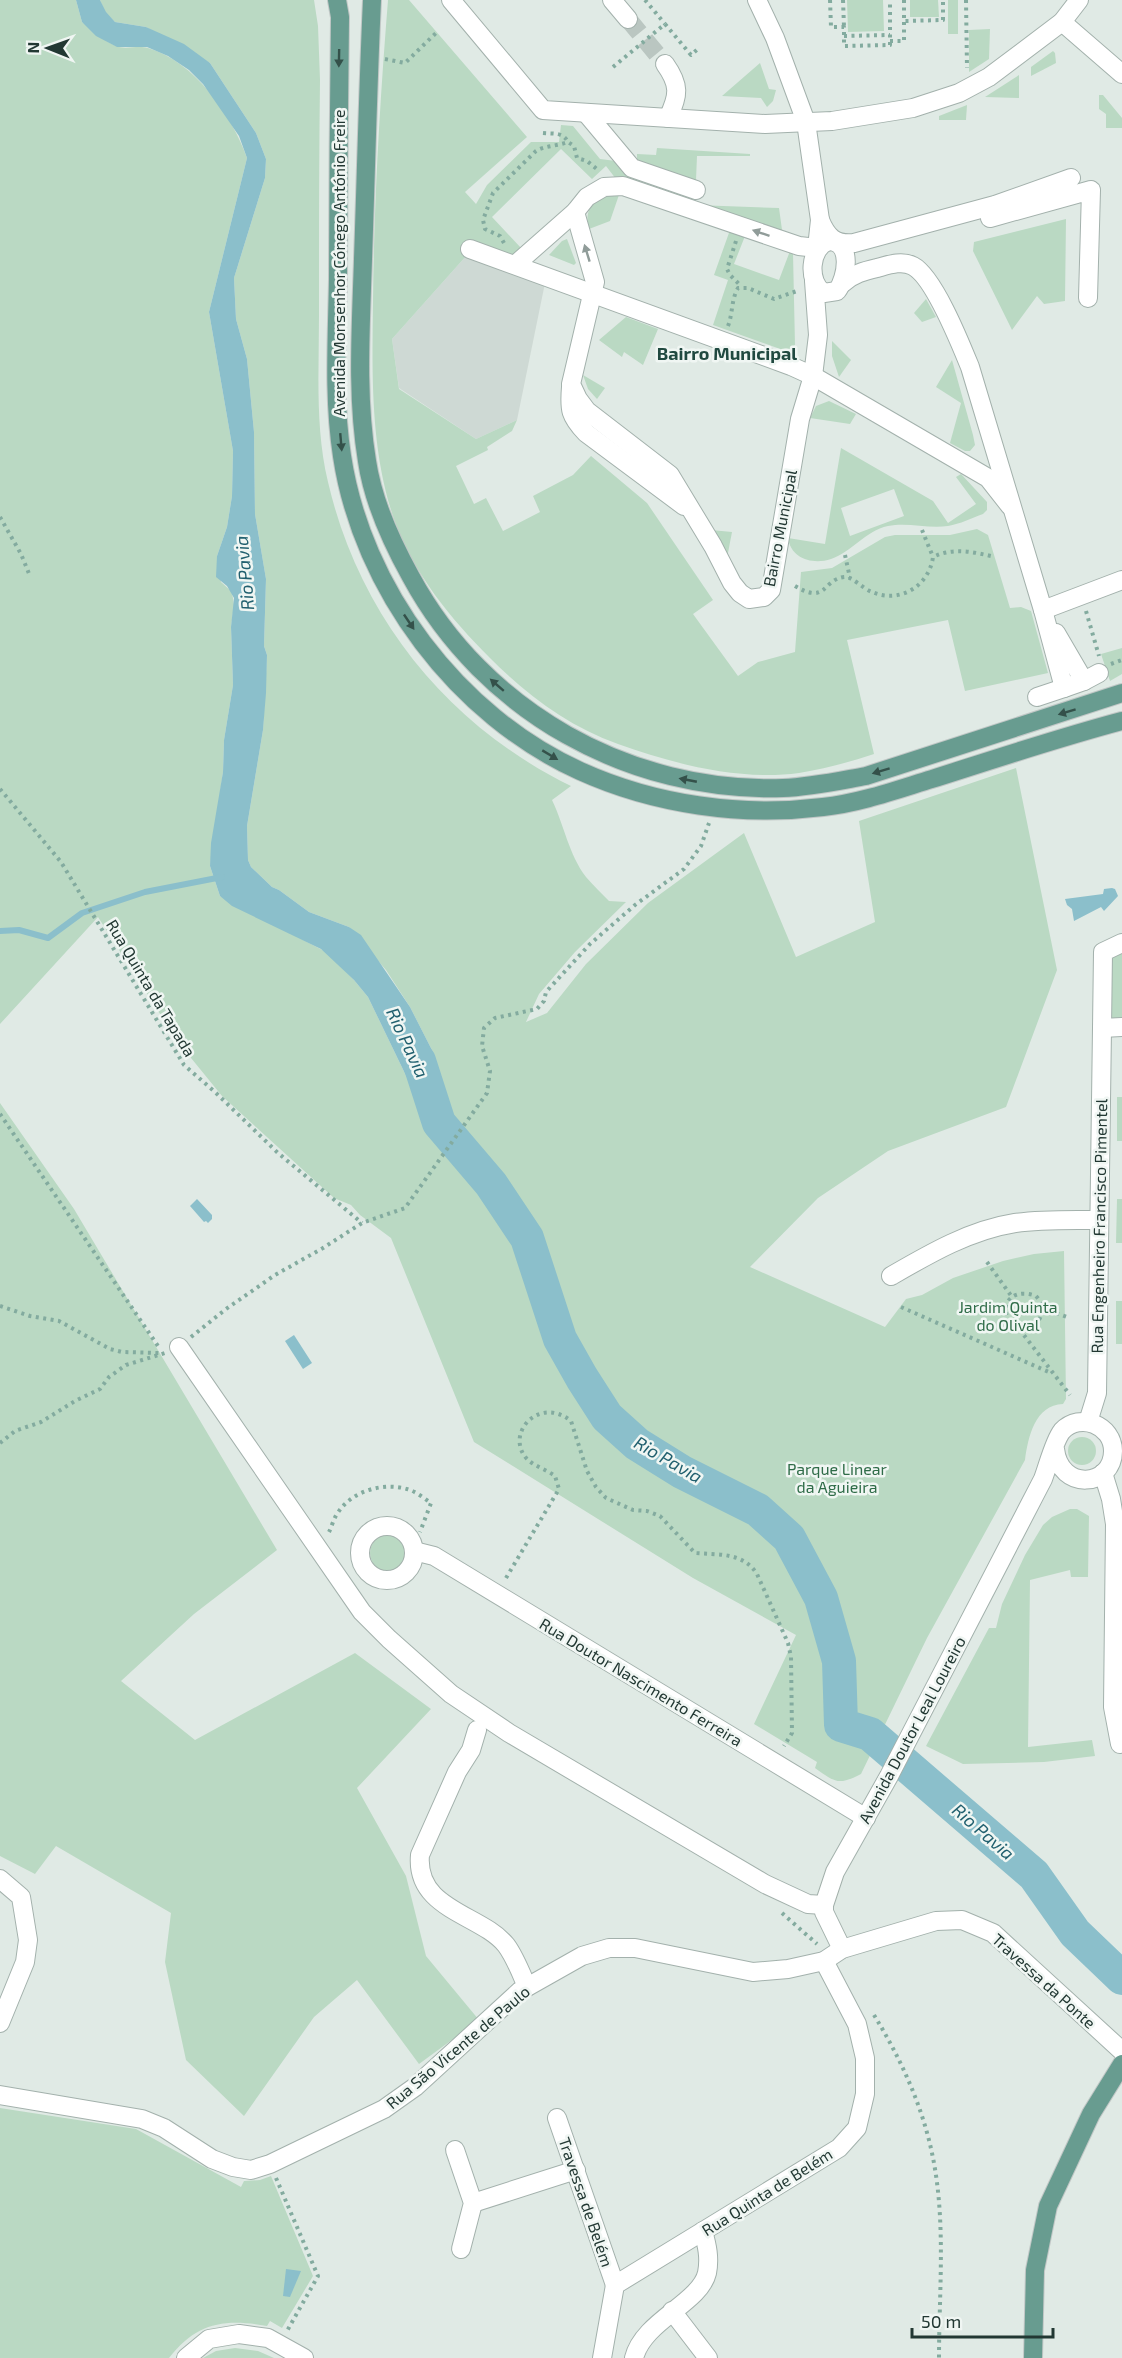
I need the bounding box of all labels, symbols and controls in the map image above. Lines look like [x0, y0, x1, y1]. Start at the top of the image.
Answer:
north arrow [18, 18, 78, 78]
text: N [23, 42, 42, 54]
one-way arrow [335, 49, 344, 68]
street label: Avenida Monsenhor Cónego António Freire [329, 109, 348, 417]
one-way arrow [752, 227, 770, 237]
one-way arrow [582, 244, 591, 262]
district label: Bairro Municipal [657, 342, 797, 364]
one-way arrow [336, 433, 346, 452]
street label: Bairro Municipal [759, 467, 800, 588]
water label: Rio Pavia [230, 535, 258, 611]
one-way arrow [404, 614, 415, 631]
one-way arrow [490, 679, 505, 692]
one-way arrow [1058, 708, 1076, 718]
one-way arrow [542, 750, 559, 760]
one-way arrow [872, 767, 890, 776]
one-way arrow [678, 775, 697, 784]
street label: Rua Quinta da Tapada [102, 916, 200, 1060]
water label: Rio Pavia [382, 1004, 434, 1081]
street label: Rua Engenheiro Francisco Pimentel [1087, 1098, 1110, 1354]
park label: Jardim Quinta do Olival [958, 1297, 1058, 1334]
water label: Rio Pavia [631, 1431, 706, 1487]
park label: Parque Linear da Aguieira [787, 1459, 888, 1496]
street label: Rua Doutor Nascimento Ferreira [536, 1613, 746, 1750]
street label: Avenida Doutor Leal Loureiro [854, 1633, 969, 1827]
water label: Rio Pavia [948, 1798, 1019, 1864]
street label: Travessa da Ponte [989, 1929, 1100, 2032]
street label: Rua São Vicente de Paulo [382, 1981, 533, 2112]
street label: Travessa de Belém [555, 2135, 618, 2269]
street label: Rua Quinta de Belém [698, 2144, 836, 2240]
scale bar [912, 2301, 1053, 2339]
text: 50 m [921, 2310, 961, 2332]

